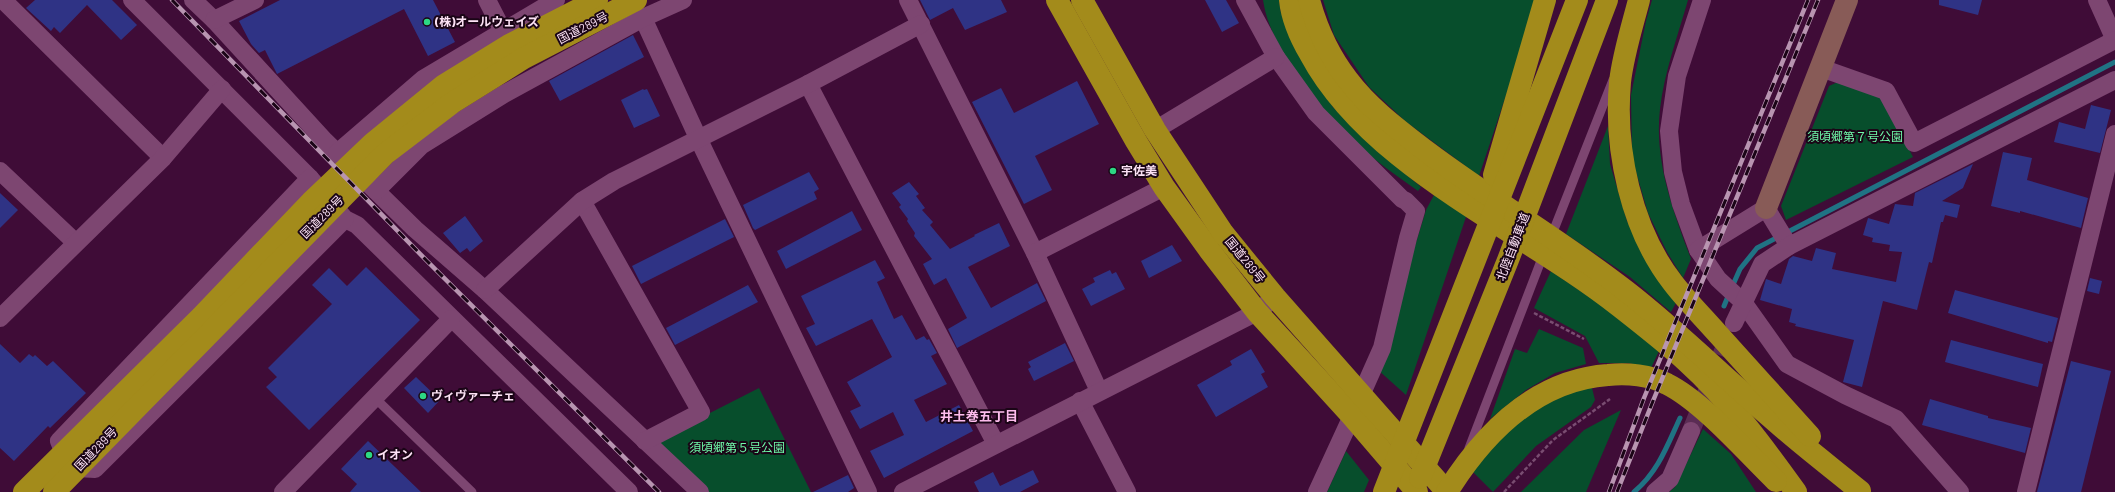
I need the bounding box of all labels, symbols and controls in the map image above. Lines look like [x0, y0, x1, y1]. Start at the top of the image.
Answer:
street label: 国道289号 [555, 8, 610, 46]
place label: (株)オールウェイズ [434, 14, 539, 28]
marker: (株)オールウェイズ [422, 17, 432, 27]
park label: 須頃郷第７号公園 [1807, 129, 1903, 143]
place label: 宇佐美 [1121, 163, 1157, 177]
marker: 宇佐美 [1108, 166, 1118, 176]
street label: 国道289号 [297, 192, 346, 241]
street label: 北陸自動車道 [1493, 211, 1532, 283]
street label: 国道289号 [1223, 234, 1269, 285]
place label: ヴィヴァーチェ [431, 388, 515, 402]
marker: ヴィヴァーチェ [418, 391, 428, 401]
district label: 井土巻五丁目 [940, 408, 1018, 424]
street label: 国道289号 [71, 424, 119, 473]
park label: 須頃郷第５号公園 [689, 440, 785, 454]
place label: イオン [377, 447, 413, 461]
marker: イオン [364, 450, 374, 460]

